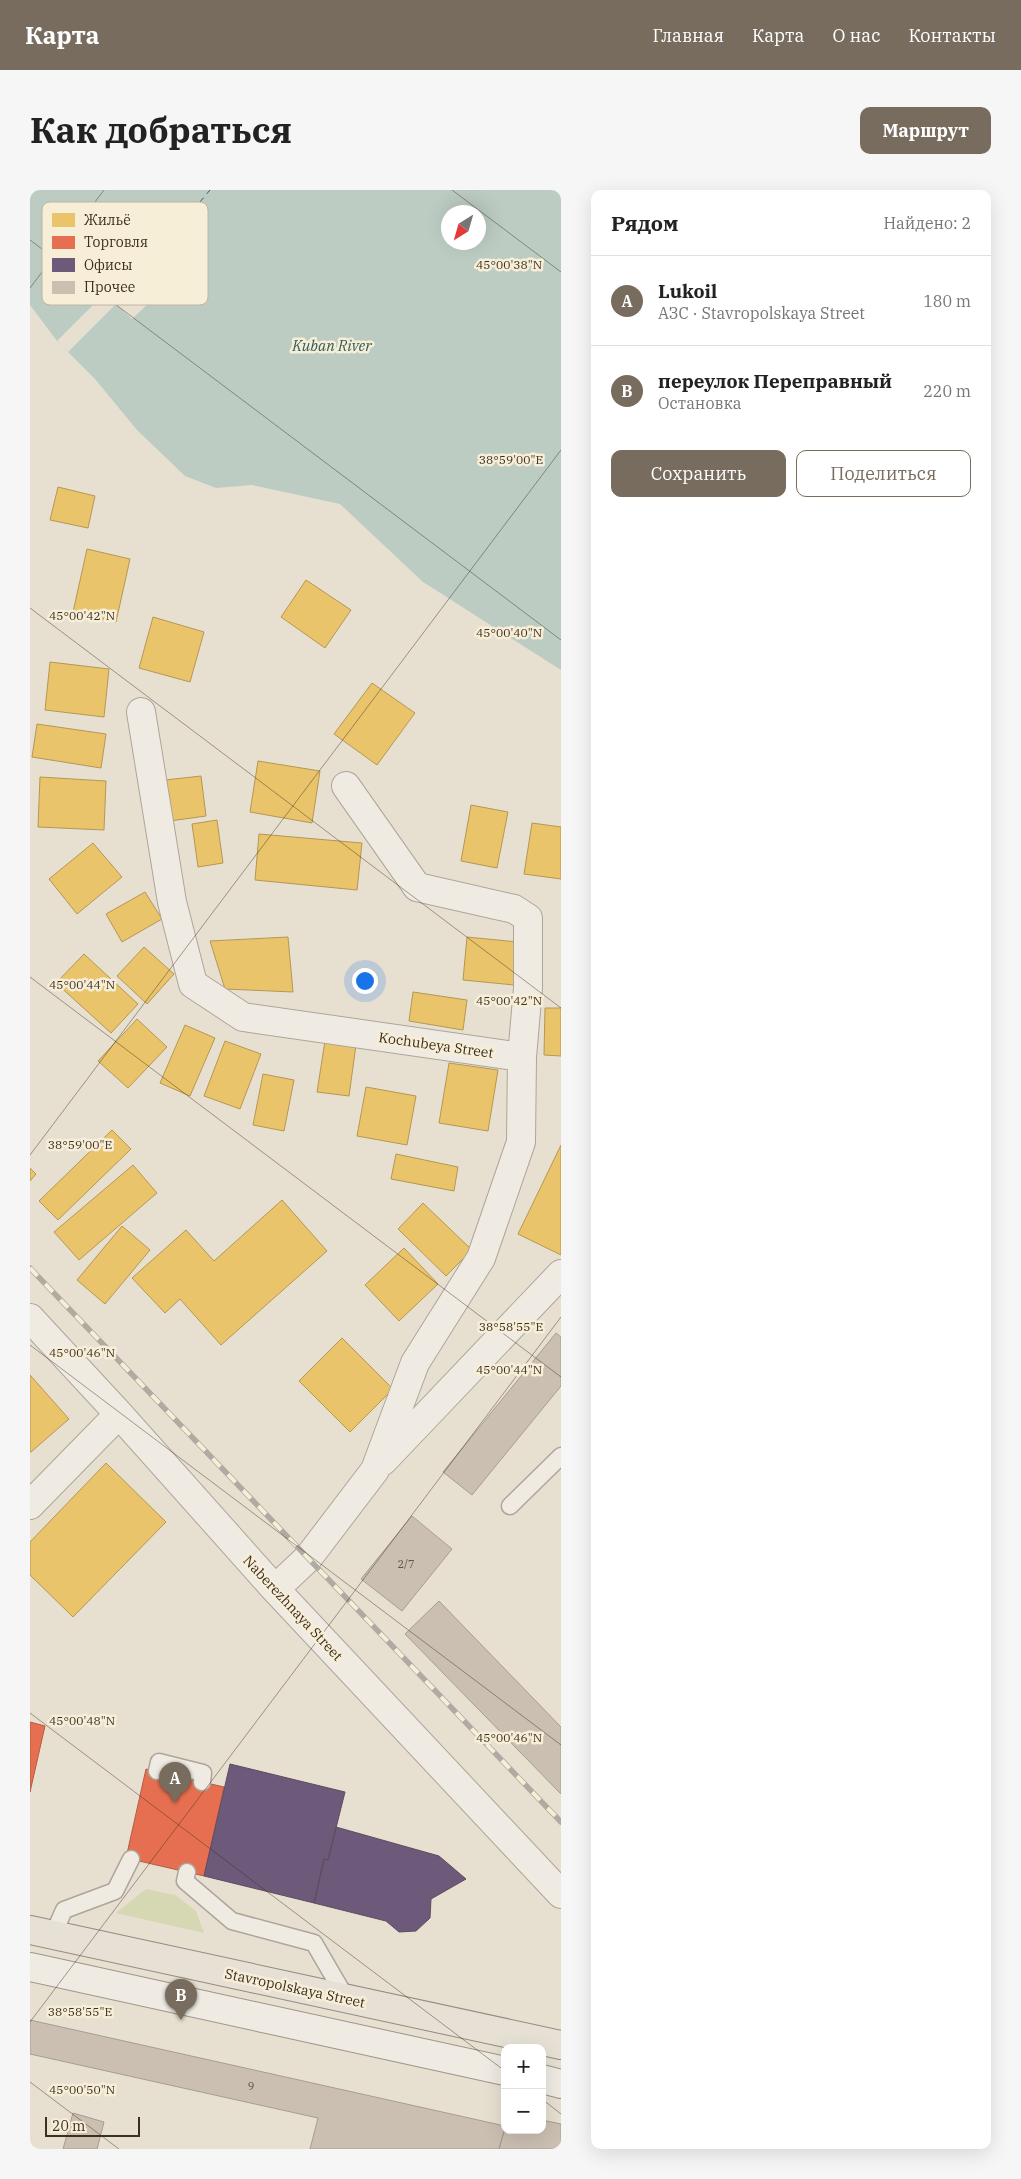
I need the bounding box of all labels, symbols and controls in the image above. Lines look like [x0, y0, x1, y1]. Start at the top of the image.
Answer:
text: Карта [25, 19, 100, 51]
text: Главная [652, 24, 724, 47]
text: Карта [752, 24, 804, 47]
text: О нас [832, 24, 880, 47]
text: Контакты [908, 24, 996, 47]
text: Как добраться [30, 107, 292, 153]
button: Маршрут [860, 107, 991, 154]
legend [42, 202, 208, 305]
north arrow [441, 205, 486, 250]
text: Рядом [611, 209, 679, 237]
text: Жильё [84, 211, 131, 229]
text: Найдено: 2 [883, 213, 971, 233]
text: Торговля [84, 233, 148, 251]
text: Офисы [84, 256, 133, 274]
text: 45°00'38"N [476, 257, 542, 272]
text: Прочее [84, 278, 135, 296]
text: Lukoil [658, 279, 717, 303]
text: A [621, 291, 633, 311]
text: 180 m [923, 291, 971, 311]
text: АЗС · Stavropolskaya Street [658, 303, 865, 323]
water label: Kuban River [291, 336, 372, 355]
text: переулок Переправный [658, 369, 892, 393]
text: B [621, 381, 633, 401]
text: 220 m [923, 381, 971, 401]
text: Остановка [658, 393, 741, 413]
button: Сохранить [611, 450, 786, 497]
button: Поделиться [796, 450, 971, 497]
text: 38°59'00"E [479, 452, 543, 467]
text: 45°00'42"N [49, 608, 115, 623]
text: 45°00'40"N [476, 625, 542, 640]
your location [352, 968, 378, 994]
text: 45°00'44"N [49, 977, 115, 992]
text: 45°00'42"N [476, 993, 542, 1008]
street label: Kochubeya Street [377, 1028, 495, 1062]
text: 38°59'00"E [48, 1137, 112, 1152]
text: 38°58'55"E [479, 1319, 543, 1334]
text: 45°00'46"N [49, 1345, 115, 1360]
text: 45°00'44"N [476, 1362, 542, 1377]
street label: Naberezhnaya Street [239, 1551, 347, 1665]
house number: 2/7 [397, 1557, 415, 1571]
text: 45°00'48"N [49, 1713, 115, 1728]
text: 45°00'46"N [476, 1730, 542, 1745]
pin: A [159, 1762, 191, 1803]
street label: Stavropolskaya Street [223, 1964, 367, 2012]
pin: B [165, 1979, 197, 2020]
text: 38°58'55"E [48, 2004, 112, 2019]
map controls [501, 2044, 546, 2134]
button: + [501, 2044, 546, 2089]
house number: 9 [248, 2079, 254, 2093]
text: 45°00'50"N [49, 2082, 115, 2097]
button: − [501, 2089, 546, 2134]
scale bar [45, 2114, 140, 2137]
text: 20 m [52, 2117, 85, 2135]

